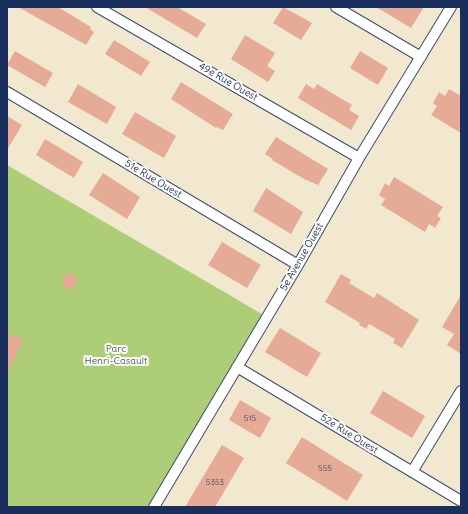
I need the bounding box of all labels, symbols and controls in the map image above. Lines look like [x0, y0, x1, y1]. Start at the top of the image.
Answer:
street label: 49e Rue Ouest [196, 60, 260, 104]
street label: 51e Rue Ouest [122, 157, 184, 201]
street label: 5e Avenue Ouest [278, 221, 326, 293]
park label: Parc Henri-Casault [85, 343, 147, 366]
street label: 52e Rue Ouest [318, 412, 380, 456]
house number: 515 [244, 414, 256, 424]
house number: 555 [318, 464, 332, 474]
house number: 5353 [206, 478, 224, 488]

